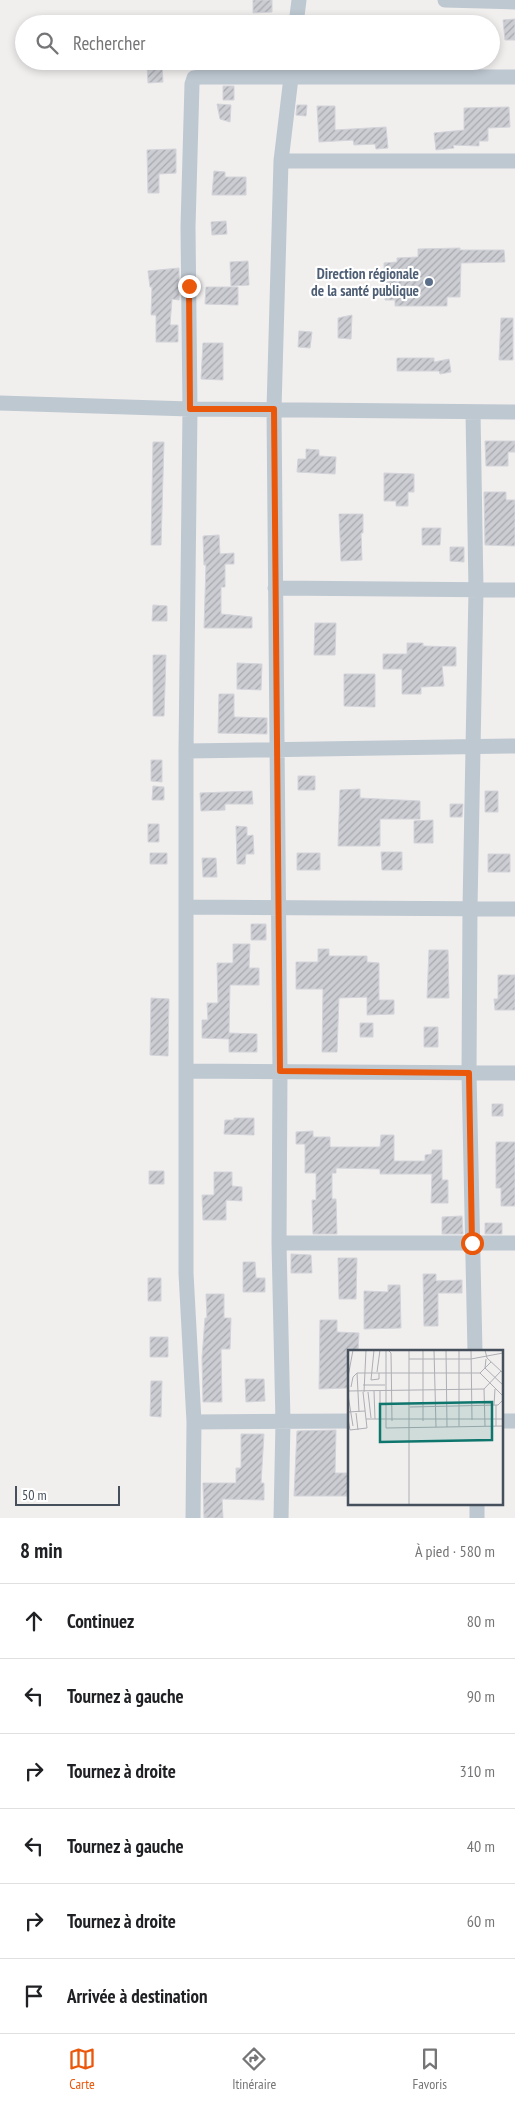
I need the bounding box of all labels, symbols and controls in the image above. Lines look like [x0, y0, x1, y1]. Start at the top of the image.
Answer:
search box [15, 15, 500, 70]
icon: search [33, 29, 61, 57]
text: Rechercher [73, 31, 145, 55]
place label: Direction régionale de la santé publique [311, 264, 419, 300]
route end [178, 275, 201, 298]
marker: Direction régionale de la santé publique [423, 276, 435, 288]
route start [461, 1232, 484, 1255]
inset map [348, 1350, 502, 1506]
scale bar [15, 1483, 120, 1506]
text: 50 m [22, 1486, 47, 1504]
text: 8 min [20, 1537, 62, 1564]
text: À pied · 580 m [415, 1541, 495, 1561]
icon: ahead [20, 1607, 48, 1635]
text: Continuez [67, 1609, 134, 1633]
text: 80 m [467, 1611, 495, 1631]
icon: left [20, 1682, 48, 1710]
text: Tournez à gauche [67, 1684, 184, 1708]
text: 90 m [467, 1686, 495, 1706]
icon: right [20, 1757, 48, 1785]
text: Tournez à droite [67, 1759, 176, 1783]
text: 310 m [460, 1761, 495, 1781]
icon: left [20, 1832, 48, 1860]
text: Tournez à gauche [67, 1834, 184, 1858]
text: 40 m [467, 1836, 495, 1856]
icon: right [20, 1907, 48, 1935]
text: Tournez à droite [67, 1909, 176, 1933]
text: 60 m [467, 1911, 495, 1931]
icon: arrive [20, 1982, 48, 2010]
text: Arrivée à destination [67, 1984, 208, 2008]
tab: Carte [68, 2045, 96, 2093]
tab: Itinéraire [232, 2045, 276, 2093]
tab: Favoris [412, 2045, 447, 2093]

